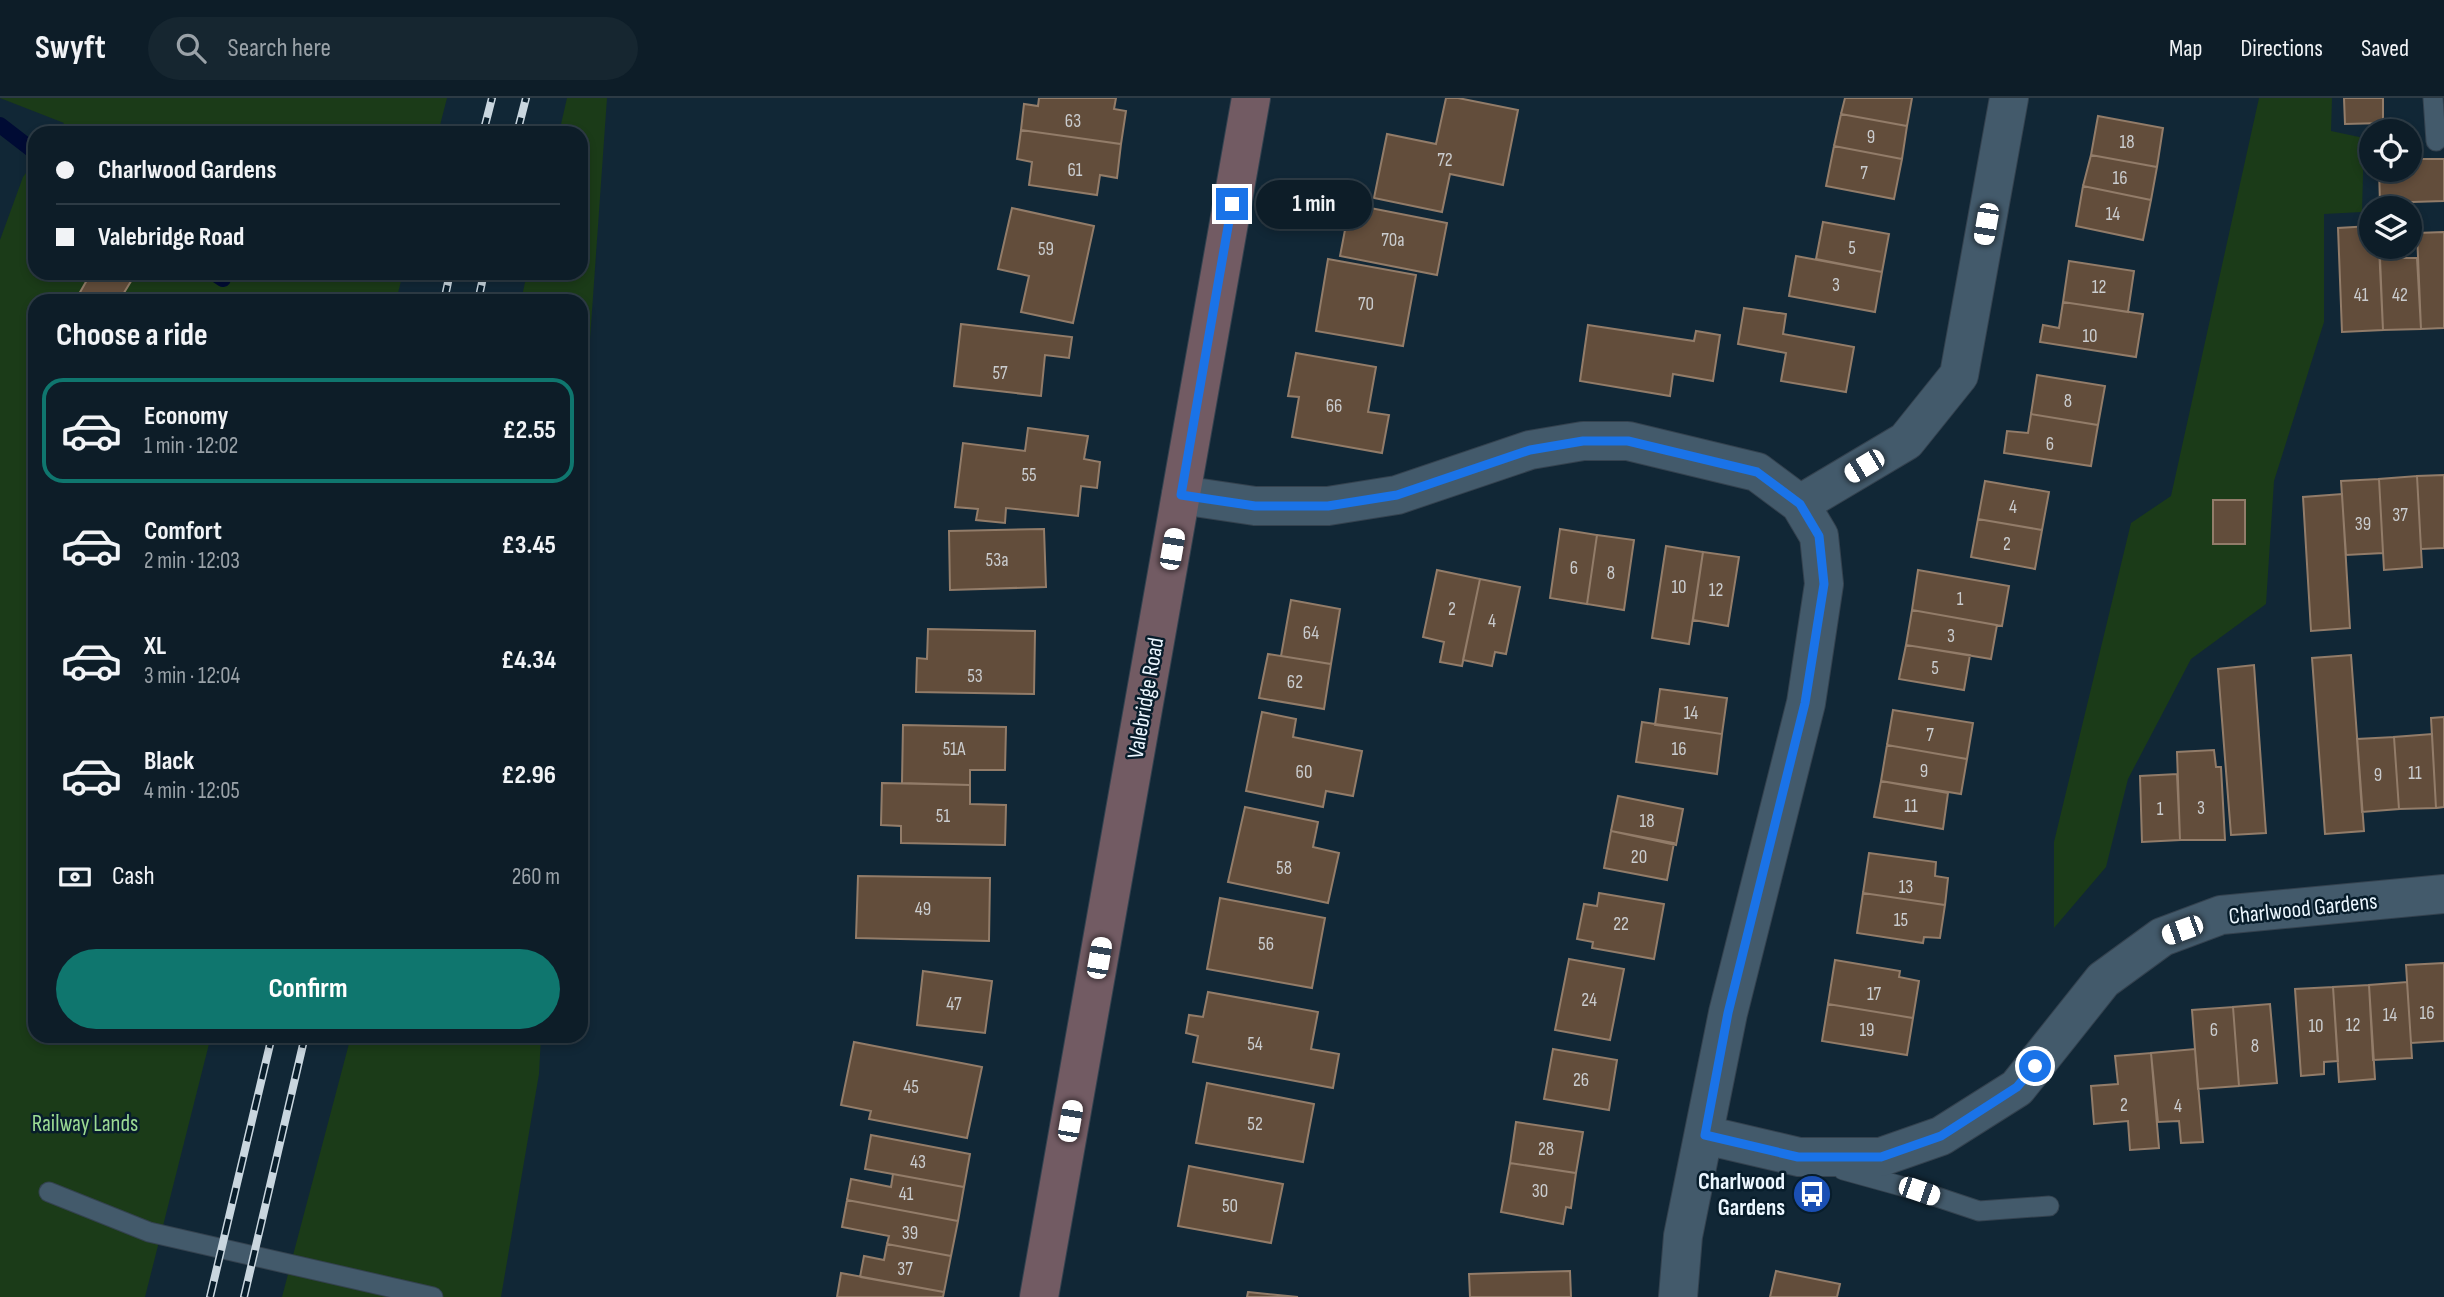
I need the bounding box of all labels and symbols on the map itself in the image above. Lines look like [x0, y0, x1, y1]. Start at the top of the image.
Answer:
house number: 63 [1065, 110, 1081, 133]
house number: 9 [1867, 126, 1875, 149]
house number: 18 [2120, 131, 2134, 154]
house number: 72 [1437, 149, 1453, 172]
house number: 61 [1068, 159, 1083, 182]
house number: 7 [1860, 162, 1868, 185]
house number: 16 [2113, 167, 2127, 190]
callout: 1 min [1256, 180, 1372, 228]
route end [1216, 188, 1248, 220]
car [1973, 201, 2000, 247]
house number: 14 [2106, 203, 2120, 226]
house number: 70a [1381, 229, 1405, 252]
house number: 5 [1848, 237, 1856, 260]
house number: 59 [1038, 238, 1054, 261]
house number: 3 [1832, 274, 1840, 297]
house number: 12 [2092, 276, 2106, 299]
house number: 41 [2354, 284, 2369, 307]
house number: 42 [2392, 284, 2408, 307]
house number: 70 [1358, 293, 1374, 316]
house number: 10 [2082, 325, 2098, 348]
house number: 57 [992, 362, 1008, 385]
house number: 8 [2064, 390, 2072, 413]
house number: 66 [1326, 395, 1342, 418]
house number: 6 [2046, 433, 2054, 456]
car [1841, 446, 1888, 486]
house number: 55 [1021, 464, 1037, 487]
house number: 4 [2009, 496, 2017, 519]
house number: 37 [2392, 504, 2408, 527]
house number: 39 [2355, 513, 2371, 536]
car [1159, 526, 1186, 572]
house number: 2 [2003, 533, 2011, 556]
house number: 53a [986, 549, 1008, 572]
house number: 6 [1570, 557, 1578, 580]
house number: 8 [1607, 562, 1615, 585]
house number: 10 [1671, 576, 1687, 599]
house number: 12 [1709, 579, 1723, 602]
house number: 1 [1957, 588, 1964, 611]
house number: 2 [1448, 598, 1456, 621]
house number: 4 [1488, 610, 1496, 633]
house number: 64 [1303, 622, 1319, 645]
house number: 3 [1947, 625, 1955, 648]
street label: Valebridge Road [1122, 636, 1170, 761]
house number: 5 [1931, 657, 1939, 680]
house number: 53 [967, 665, 983, 688]
house number: 62 [1287, 671, 1303, 694]
house number: 14 [1684, 702, 1698, 725]
house number: 7 [1926, 724, 1934, 747]
house number: 51A [943, 738, 966, 761]
house number: 16 [1672, 738, 1686, 761]
house number: 9 [1920, 760, 1928, 783]
house number: 60 [1296, 761, 1312, 784]
house number: 11 [2408, 762, 2422, 785]
house number: 9 [2374, 764, 2382, 787]
house number: 11 [1904, 795, 1918, 818]
house number: 3 [2197, 797, 2205, 820]
house number: 1 [2157, 798, 2164, 821]
house number: 51 [936, 805, 950, 828]
house number: 18 [1640, 810, 1654, 833]
house number: 20 [1631, 846, 1647, 869]
house number: 58 [1276, 857, 1292, 880]
house number: 13 [1899, 876, 1913, 899]
street label: Charlwood Gardens [2227, 887, 2379, 931]
house number: 49 [915, 898, 931, 921]
house number: 15 [1894, 909, 1908, 932]
house number: 22 [1613, 913, 1629, 936]
car [2159, 913, 2206, 947]
house number: 56 [1258, 933, 1274, 956]
car [1086, 935, 1113, 981]
house number: 17 [1867, 983, 1882, 1006]
house number: 24 [1581, 989, 1597, 1012]
house number: 47 [946, 993, 962, 1016]
house number: 16 [2420, 1002, 2434, 1025]
house number: 14 [2383, 1004, 2397, 1027]
house number: 12 [2346, 1014, 2360, 1037]
house number: 10 [2308, 1015, 2324, 1038]
house number: 19 [1859, 1019, 1875, 1042]
house number: 6 [2210, 1019, 2218, 1042]
house number: 54 [1247, 1033, 1263, 1056]
house number: 8 [2251, 1035, 2259, 1058]
route start [2019, 1050, 2051, 1082]
house number: 26 [1573, 1069, 1589, 1092]
house number: 45 [903, 1076, 919, 1099]
house number: 2 [2120, 1094, 2128, 1117]
house number: 4 [2174, 1095, 2182, 1118]
car [1057, 1098, 1084, 1144]
park label: Railway Lands [32, 1110, 138, 1138]
house number: 52 [1247, 1113, 1263, 1136]
house number: 28 [1538, 1138, 1554, 1161]
house number: 43 [910, 1151, 926, 1174]
place label: Charlwood Gardens [1698, 1168, 1785, 1222]
bus stop icon: Charlwood Gardens [1791, 1173, 1833, 1215]
car [1896, 1174, 1943, 1208]
house number: 30 [1532, 1180, 1548, 1203]
house number: 41 [899, 1183, 914, 1206]
house number: 50 [1222, 1195, 1238, 1218]
house number: 39 [902, 1222, 918, 1245]
house number: 37 [897, 1258, 913, 1281]

